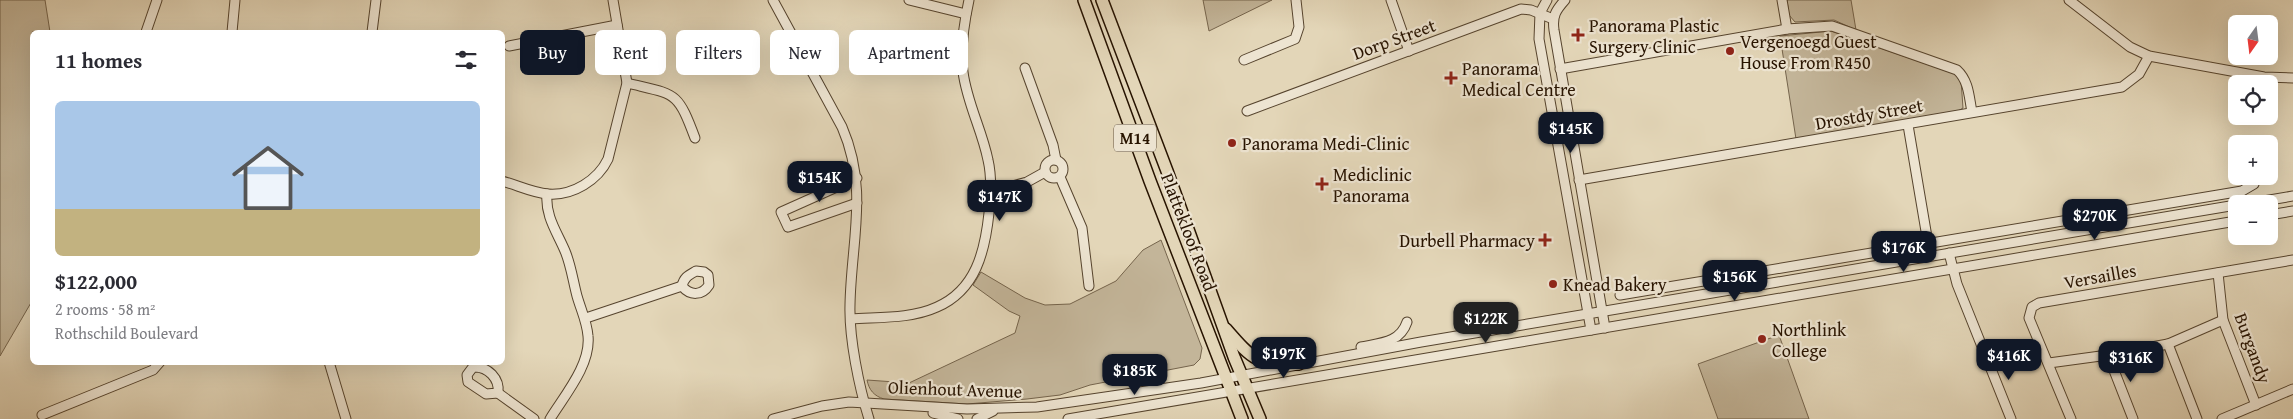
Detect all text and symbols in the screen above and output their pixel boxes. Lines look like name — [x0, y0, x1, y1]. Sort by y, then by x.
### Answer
street label: Dorp Street — [1349, 11, 1440, 67]
place label: Panorama Plastic Surgery Clinic — [1589, 12, 1719, 60]
north arrow — [2228, 15, 2278, 65]
map controls — [2228, 15, 2278, 245]
marker: Panorama Plastic Surgery Clinic — [1571, 28, 1585, 42]
place label: Vergenoegd Guest House From R450 — [1740, 28, 1877, 76]
chip: Buy — [520, 30, 585, 75]
chip: Rent — [595, 30, 666, 75]
chip: Filters — [676, 30, 760, 75]
chip: New — [770, 30, 839, 75]
chip: Apartment — [849, 30, 968, 75]
text: 11 homes — [55, 45, 142, 76]
marker: Vergenoegd Guest House From R450 — [1724, 45, 1736, 57]
icon: filters — [452, 46, 480, 74]
place label: Panorama Medical Centre — [1462, 55, 1576, 103]
marker: Panorama Medical Centre — [1444, 71, 1458, 85]
button: locate — [2228, 75, 2278, 125]
street label: Drostdy Street — [1813, 91, 1926, 137]
pin: $145K — [1536, 112, 1606, 154]
text: $145K — [1549, 116, 1593, 140]
road number: M14 — [1114, 125, 1156, 152]
place label: Panorama Medi-Clinic — [1242, 130, 1409, 157]
icon: home — [223, 133, 313, 223]
button: + — [2228, 135, 2278, 185]
marker: Panorama Medi-Clinic — [1226, 137, 1238, 149]
pin: $154K — [785, 160, 855, 203]
place label: Mediclinic Panorama — [1333, 161, 1412, 209]
text: $154K — [798, 165, 842, 189]
street label: Plattekloof Road — [1154, 169, 1224, 295]
marker: Mediclinic Panorama — [1315, 177, 1329, 191]
pin: $147K — [965, 180, 1035, 222]
text: $147K — [978, 184, 1022, 208]
button: − — [2228, 195, 2278, 245]
pin: $270K — [2060, 198, 2130, 241]
text: $270K — [2073, 203, 2117, 227]
place label: Durbell Pharmacy — [1399, 227, 1535, 254]
pin: $176K — [1869, 230, 1939, 273]
marker: Durbell Pharmacy — [1539, 234, 1551, 246]
text: $176K — [1882, 235, 1926, 259]
street label: Versailles — [2062, 256, 2138, 296]
pin: $156K — [1700, 260, 1770, 302]
text: $156K — [1713, 264, 1757, 288]
text: $122,000 — [55, 266, 137, 297]
place label: Knead Bakery — [1563, 271, 1667, 298]
marker: Knead Bakery — [1547, 278, 1559, 290]
text: 2 rooms · 58 m² — [55, 297, 155, 321]
pin: $122K — [1451, 302, 1521, 344]
text: $122K — [1464, 306, 1508, 330]
street label: Burgandy — [2228, 309, 2278, 387]
place label: Northlink College — [1772, 316, 1847, 364]
text: Rothschild Boulevard — [55, 321, 198, 345]
marker: Northlink College — [1756, 333, 1768, 345]
pin: $197K — [1249, 336, 1319, 379]
pin: $416K — [1974, 338, 2044, 381]
pin: $316K — [2096, 340, 2166, 383]
text: $197K — [1262, 341, 1306, 365]
text: $416K — [1987, 343, 2031, 367]
text: $316K — [2109, 345, 2153, 369]
pin: $185K — [1100, 354, 1170, 396]
text: $185K — [1113, 358, 1157, 382]
street label: Olienhout Avenue — [887, 373, 1023, 405]

